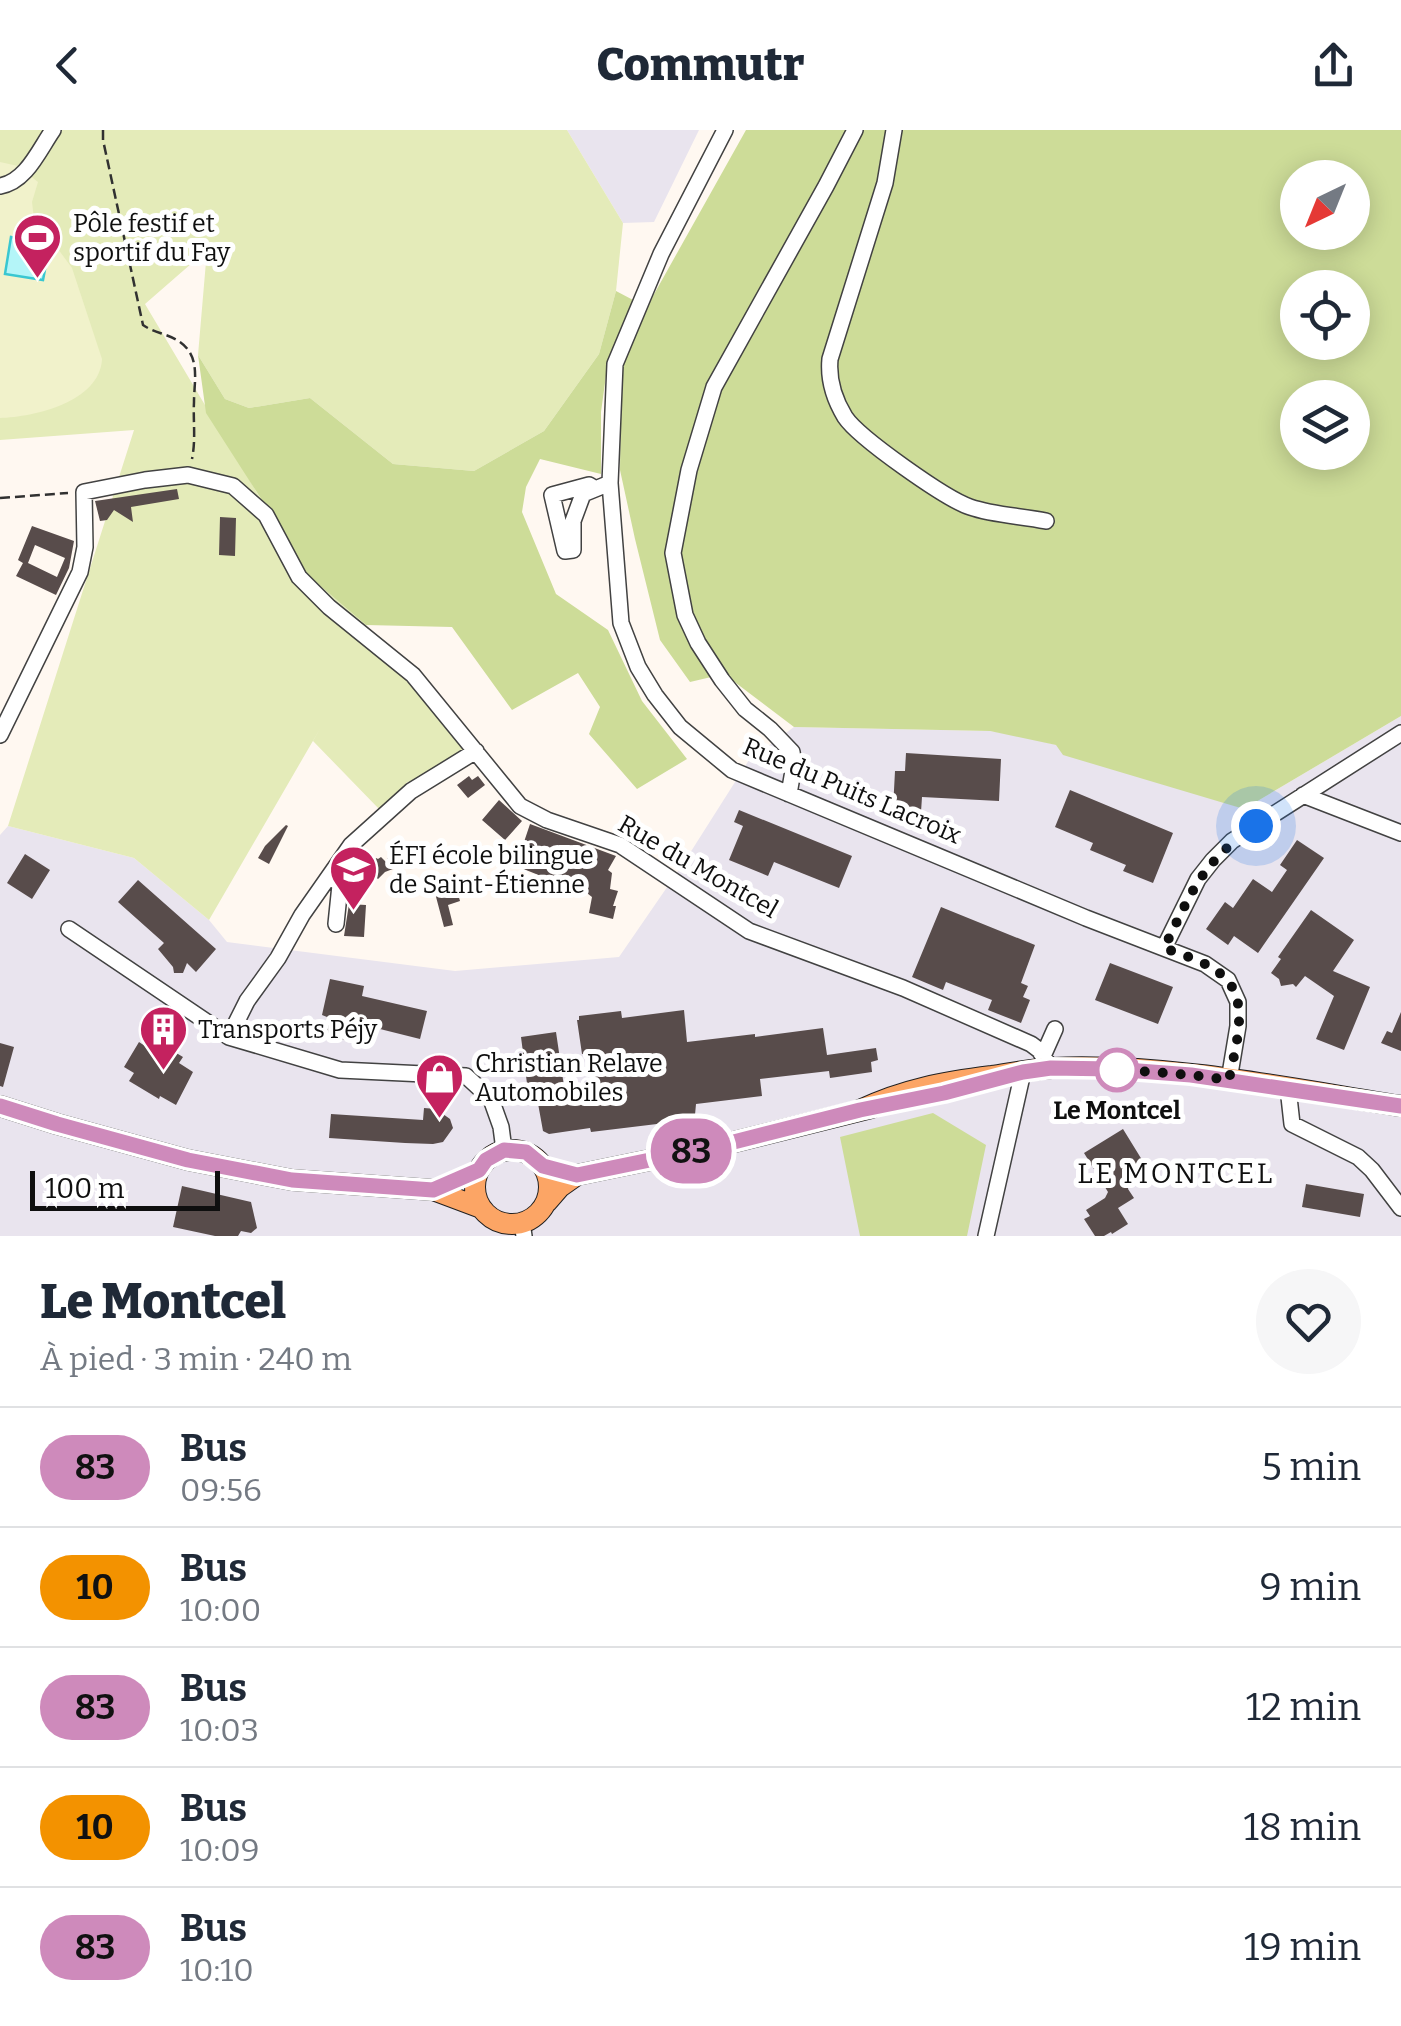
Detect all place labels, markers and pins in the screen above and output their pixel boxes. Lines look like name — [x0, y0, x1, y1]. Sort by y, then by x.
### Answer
place label: Pôle festif et sportif du Fay — [73, 209, 231, 268]
sports icon: Pôle festif et sportif du Fay — [12, 212, 64, 280]
place label: ÉFI école bilingue de Saint-Étienne — [389, 840, 594, 900]
school or university icon: ÉFI école bilingue de Saint-Étienne — [328, 844, 380, 912]
building icon: Transports Péjy — [137, 1004, 189, 1072]
place label: Transports Péjy — [198, 1015, 378, 1045]
place label: Christian Relave Automobiles — [475, 1049, 663, 1108]
marker: Le Montcel — [1096, 1049, 1138, 1091]
shop icon: Christian Relave Automobiles — [414, 1052, 466, 1120]
place label: Le Montcel — [1053, 1096, 1181, 1126]

